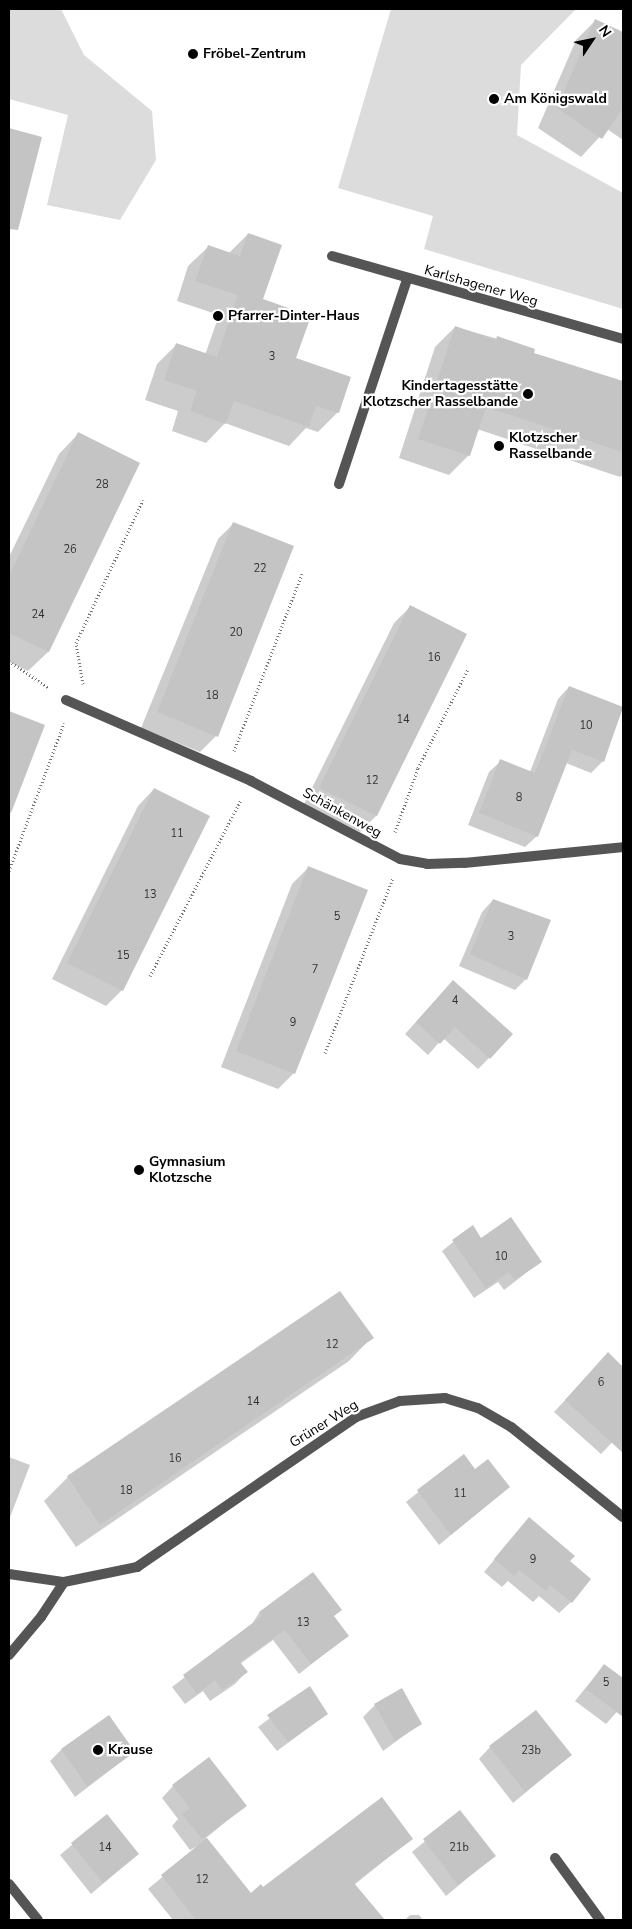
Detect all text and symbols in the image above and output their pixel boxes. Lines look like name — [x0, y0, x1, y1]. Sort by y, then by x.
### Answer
north arrow — [567, 15, 617, 65]
text: N — [594, 22, 616, 41]
place label: Fröbel-Zentrum — [203, 46, 306, 62]
marker: Fröbel-Zentrum — [187, 48, 199, 60]
place label: Am Königswald — [504, 91, 607, 107]
marker: Am Königswald — [488, 93, 500, 105]
street label: Karlshagener Weg — [422, 262, 540, 310]
place label: Pfarrer-Dinter-Haus — [228, 308, 360, 324]
marker: Pfarrer-Dinter-Haus — [212, 310, 224, 322]
house number: 3 — [269, 350, 275, 364]
place label: Kindertagesstätte Klotzscher Rasselbande — [363, 378, 518, 411]
marker: Kindertagesstätte Klotzscher Rasselbande — [522, 388, 534, 400]
place label: Klotzscher Rasselbande — [509, 430, 592, 462]
marker: Klotzscher Rasselbande — [493, 440, 505, 452]
house number: 28 — [95, 478, 109, 492]
house number: 26 — [63, 543, 77, 557]
house number: 22 — [253, 562, 267, 576]
house number: 24 — [31, 608, 45, 622]
house number: 20 — [229, 626, 243, 640]
house number: 16 — [427, 651, 441, 665]
house number: 18 — [205, 689, 219, 703]
house number: 14 — [396, 713, 410, 727]
house number: 10 — [579, 719, 593, 733]
house number: 12 — [365, 774, 379, 788]
street label: Schänkenweg — [299, 784, 385, 842]
house number: 8 — [516, 791, 522, 805]
house number: 11 — [170, 827, 184, 841]
house number: 13 — [143, 888, 157, 902]
house number: 5 — [334, 910, 340, 924]
house number: 3 — [508, 930, 514, 944]
house number: 15 — [116, 949, 130, 963]
house number: 7 — [312, 963, 318, 977]
house number: 4 — [452, 994, 458, 1008]
house number: 9 — [290, 1016, 296, 1030]
place label: Gymnasium Klotzsche — [149, 1154, 226, 1186]
marker: Gymnasium Klotzsche — [133, 1164, 145, 1176]
house number: 10 — [494, 1250, 508, 1264]
house number: 12 — [325, 1338, 339, 1352]
house number: 6 — [598, 1376, 604, 1390]
house number: 14 — [246, 1395, 260, 1409]
street label: Grüner Weg — [287, 1396, 361, 1452]
house number: 16 — [168, 1452, 182, 1466]
house number: 18 — [119, 1484, 133, 1498]
house number: 11 — [453, 1487, 467, 1501]
house number: 9 — [530, 1553, 536, 1567]
house number: 13 — [296, 1616, 310, 1630]
house number: 5 — [603, 1676, 609, 1690]
place label: Krause — [108, 1742, 153, 1758]
marker: Krause — [92, 1744, 104, 1756]
house number: 23b — [521, 1744, 541, 1758]
house number: 14 — [98, 1841, 112, 1855]
house number: 21b — [449, 1841, 469, 1855]
house number: 12 — [195, 1873, 209, 1887]

